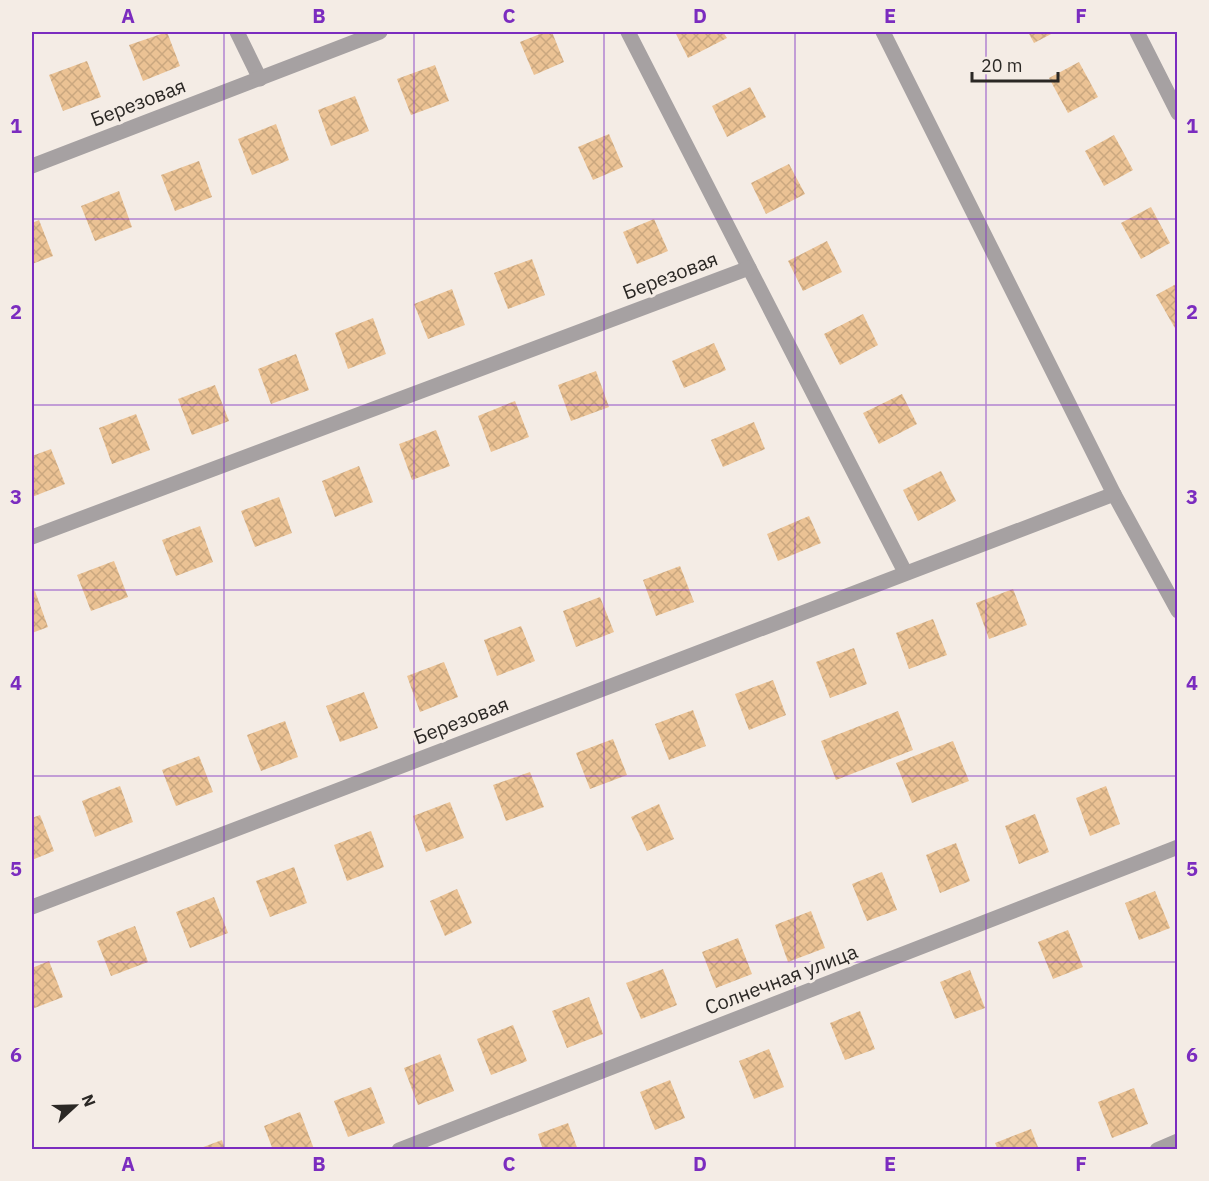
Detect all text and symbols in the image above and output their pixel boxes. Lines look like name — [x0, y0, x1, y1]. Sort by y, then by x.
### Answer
text: A — [121, 2, 135, 29]
text: B — [312, 2, 326, 29]
text: C — [502, 2, 516, 29]
text: D — [693, 2, 707, 29]
text: E — [884, 2, 896, 29]
text: F — [1075, 2, 1087, 29]
scale bar — [972, 45, 1058, 83]
text: 20 m — [981, 54, 1023, 77]
street label: Березовая — [87, 71, 189, 133]
text: 1 — [10, 112, 22, 139]
text: 1 — [1186, 112, 1198, 139]
street label: Березовая — [619, 244, 721, 306]
text: 2 — [10, 298, 22, 325]
text: 2 — [1186, 298, 1198, 325]
text: 3 — [10, 483, 22, 510]
text: 3 — [1186, 483, 1198, 510]
text: 4 — [10, 669, 22, 696]
text: 4 — [1186, 669, 1198, 696]
street label: Березовая — [410, 689, 512, 751]
text: 5 — [10, 855, 22, 882]
text: 5 — [1186, 855, 1198, 882]
street label: Солнечная улица — [701, 937, 862, 1021]
text: 6 — [10, 1041, 22, 1068]
text: 6 — [1186, 1041, 1198, 1068]
north arrow — [45, 1076, 105, 1136]
text: N — [77, 1091, 100, 1110]
text: A — [121, 1150, 135, 1177]
text: B — [312, 1150, 326, 1177]
text: C — [502, 1150, 516, 1177]
text: D — [693, 1150, 707, 1177]
text: E — [884, 1150, 896, 1177]
text: F — [1075, 1150, 1087, 1177]

